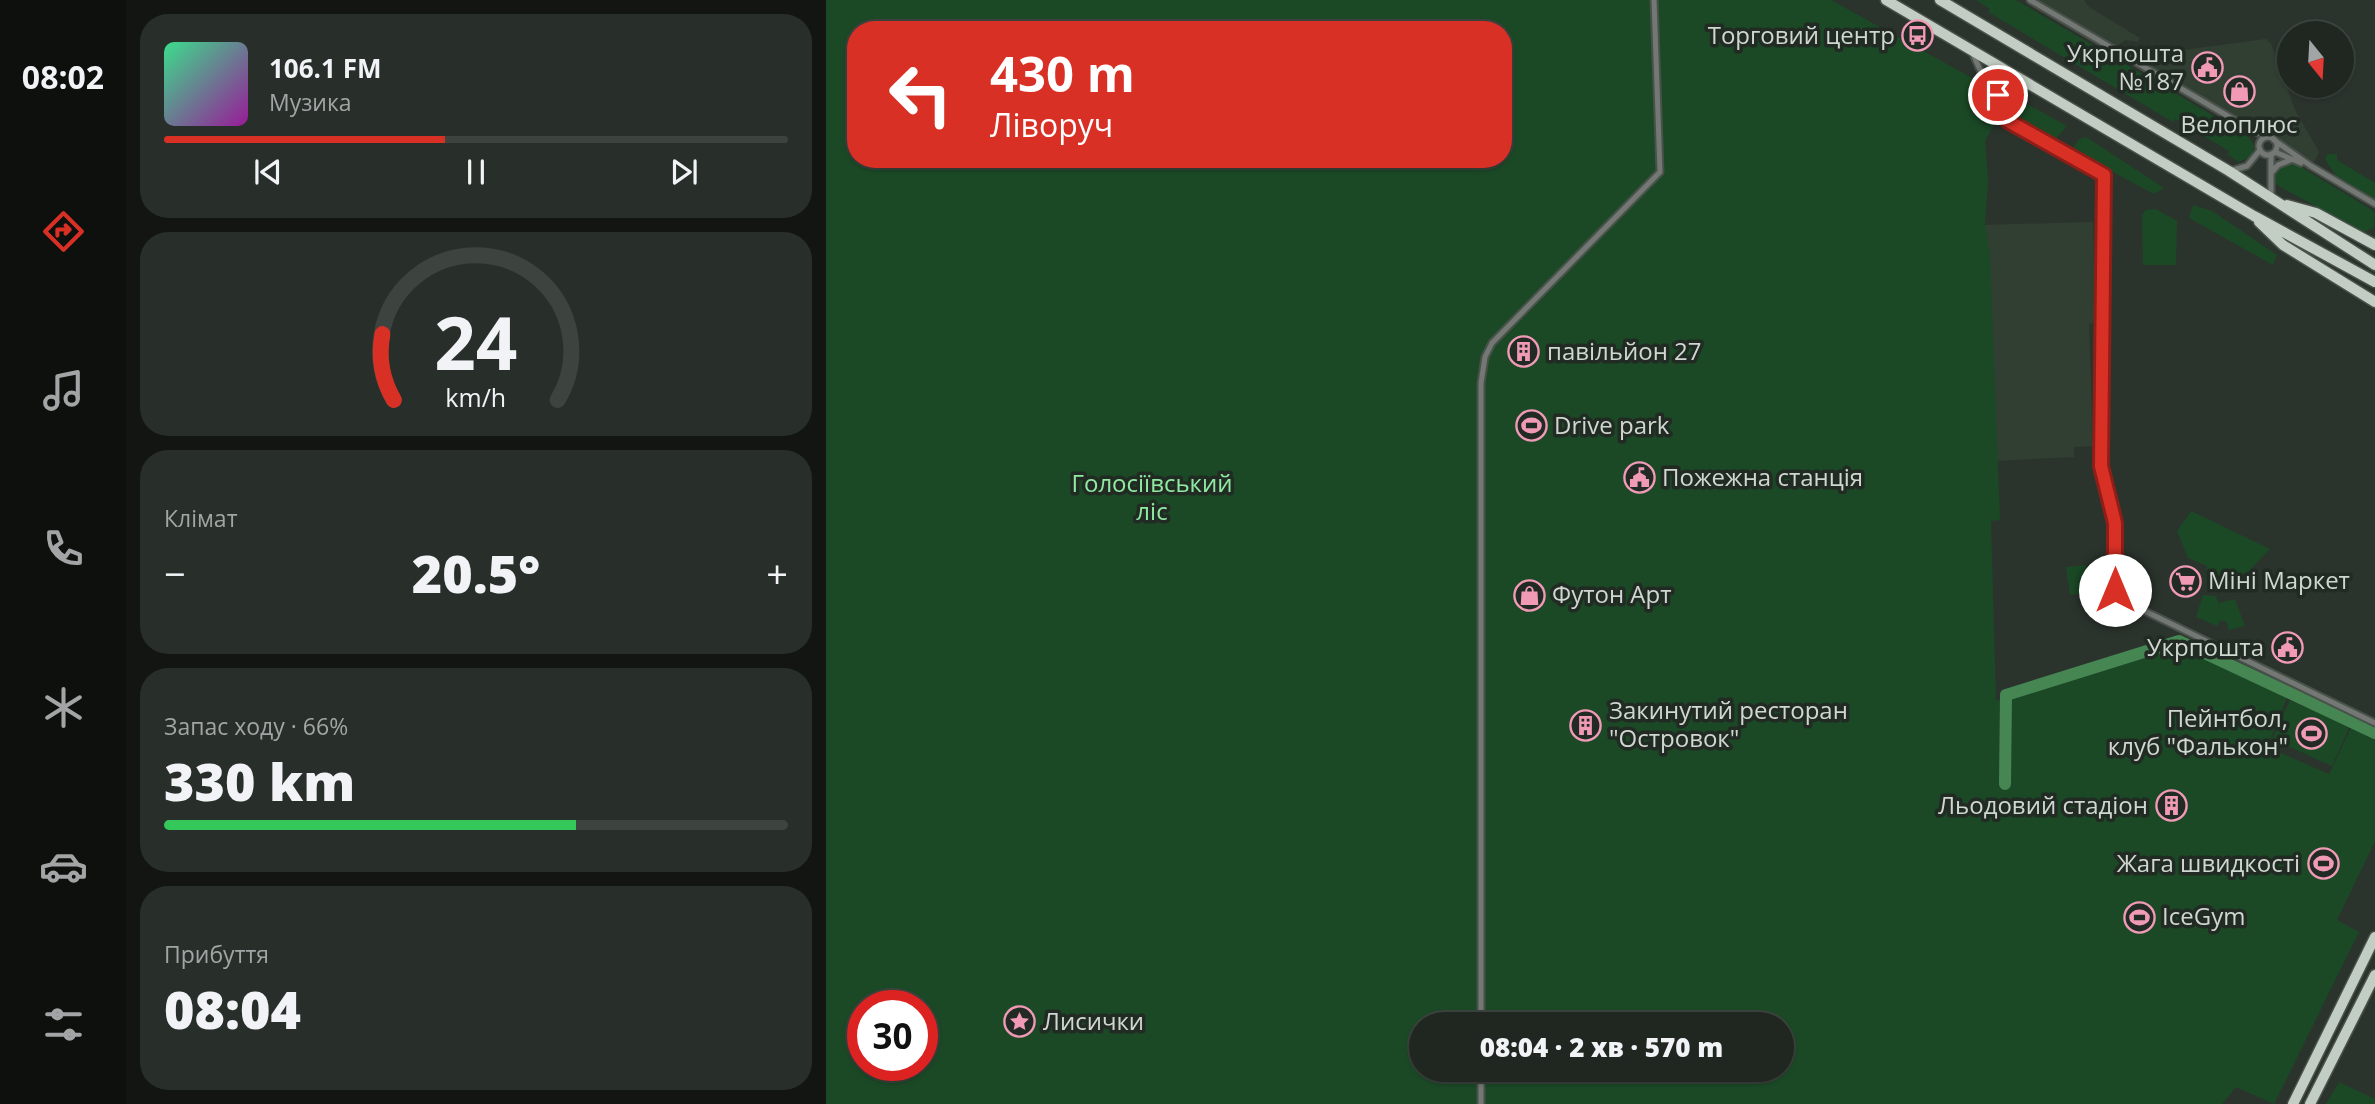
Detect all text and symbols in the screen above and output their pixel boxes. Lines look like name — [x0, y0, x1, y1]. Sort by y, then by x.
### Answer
place label: Торговий центр — [1708, 18, 1895, 51]
bus stop icon: Торговий центр — [1901, 19, 1935, 53]
north arrow — [2277, 21, 2354, 98]
map controls — [2277, 21, 2354, 98]
place label: Укрпошта №187 — [2067, 36, 2184, 97]
text: 430 m — [990, 40, 1135, 106]
icon: left — [875, 49, 966, 140]
text: 106.1 FM — [269, 50, 381, 86]
public building icon: Укрпошта №187 — [2190, 51, 2224, 85]
text: 08:02 — [22, 55, 104, 98]
pin — [1968, 65, 2028, 125]
shop icon: Велоплюс — [2222, 74, 2256, 108]
icon: arrive — [1979, 76, 2017, 114]
text: Музика — [269, 86, 352, 118]
text: Ліворуч — [990, 103, 1113, 146]
place label: Велоплюс — [2180, 107, 2298, 140]
icon: previous — [249, 153, 287, 191]
icon: pause — [457, 153, 495, 191]
icon: next — [665, 153, 703, 191]
icon: directions — [39, 207, 88, 256]
text: 24 — [434, 292, 518, 391]
place label: павільйон 27 — [1547, 334, 1702, 367]
building icon: павільйон 27 — [1507, 335, 1541, 369]
icon: music — [39, 366, 88, 415]
text: km/h — [446, 380, 506, 414]
place label: Drive park — [1554, 408, 1670, 441]
sports icon: Drive park — [1514, 409, 1548, 443]
place label: Пожежна станція — [1662, 460, 1863, 493]
public building icon: Пожежна станція — [1622, 461, 1656, 495]
park label: Голосіївський ліс — [1071, 466, 1233, 527]
text: Клімат — [164, 502, 237, 534]
icon: phone — [39, 524, 88, 573]
text: 20.5° — [412, 537, 540, 608]
text: − — [164, 547, 186, 599]
text: + — [766, 547, 788, 599]
position arrow — [2078, 553, 2152, 627]
place label: Міні Маркет — [2208, 563, 2350, 596]
supermarket icon: Міні Маркет — [2168, 564, 2202, 598]
place label: Футон Арт — [1552, 577, 1671, 610]
shop icon: Футон Арт — [1512, 578, 1546, 612]
place label: Укрпошта — [2147, 630, 2264, 663]
public building icon: Укрпошта — [2270, 631, 2304, 665]
icon: climate — [39, 683, 88, 732]
place label: Закинутий ресторан "Островок" — [1609, 693, 1848, 754]
place label: Пейнтбол, клуб "Фалькон" — [2108, 701, 2288, 762]
building icon: Закинутий ресторан "Островок" — [1569, 708, 1603, 742]
text: Запас ходу · 66% — [164, 710, 348, 742]
sports icon: Пейнтбол, клуб "Фалькон" — [2294, 716, 2328, 750]
text: 330 km — [164, 745, 355, 816]
place label: Льодовий стадіон — [1938, 788, 2148, 821]
building icon: Льодовий стадіон — [2154, 789, 2188, 823]
icon: car — [39, 842, 88, 891]
place label: Жага швидкості — [2117, 846, 2300, 879]
sports icon: Жага швидкості — [2306, 847, 2340, 881]
place label: IceGym — [2162, 899, 2245, 932]
sports icon: IceGym — [2122, 900, 2156, 934]
text: Прибуття — [164, 938, 269, 970]
text: 08:04 — [164, 973, 301, 1044]
speed limit sign: 30 — [847, 990, 938, 1081]
icon: filters — [39, 1000, 88, 1049]
place label: Лисички — [1043, 1004, 1144, 1037]
place icon: Лисички — [1003, 1005, 1037, 1039]
text: 08:04 · 2 хв · 570 m — [1480, 1029, 1723, 1065]

